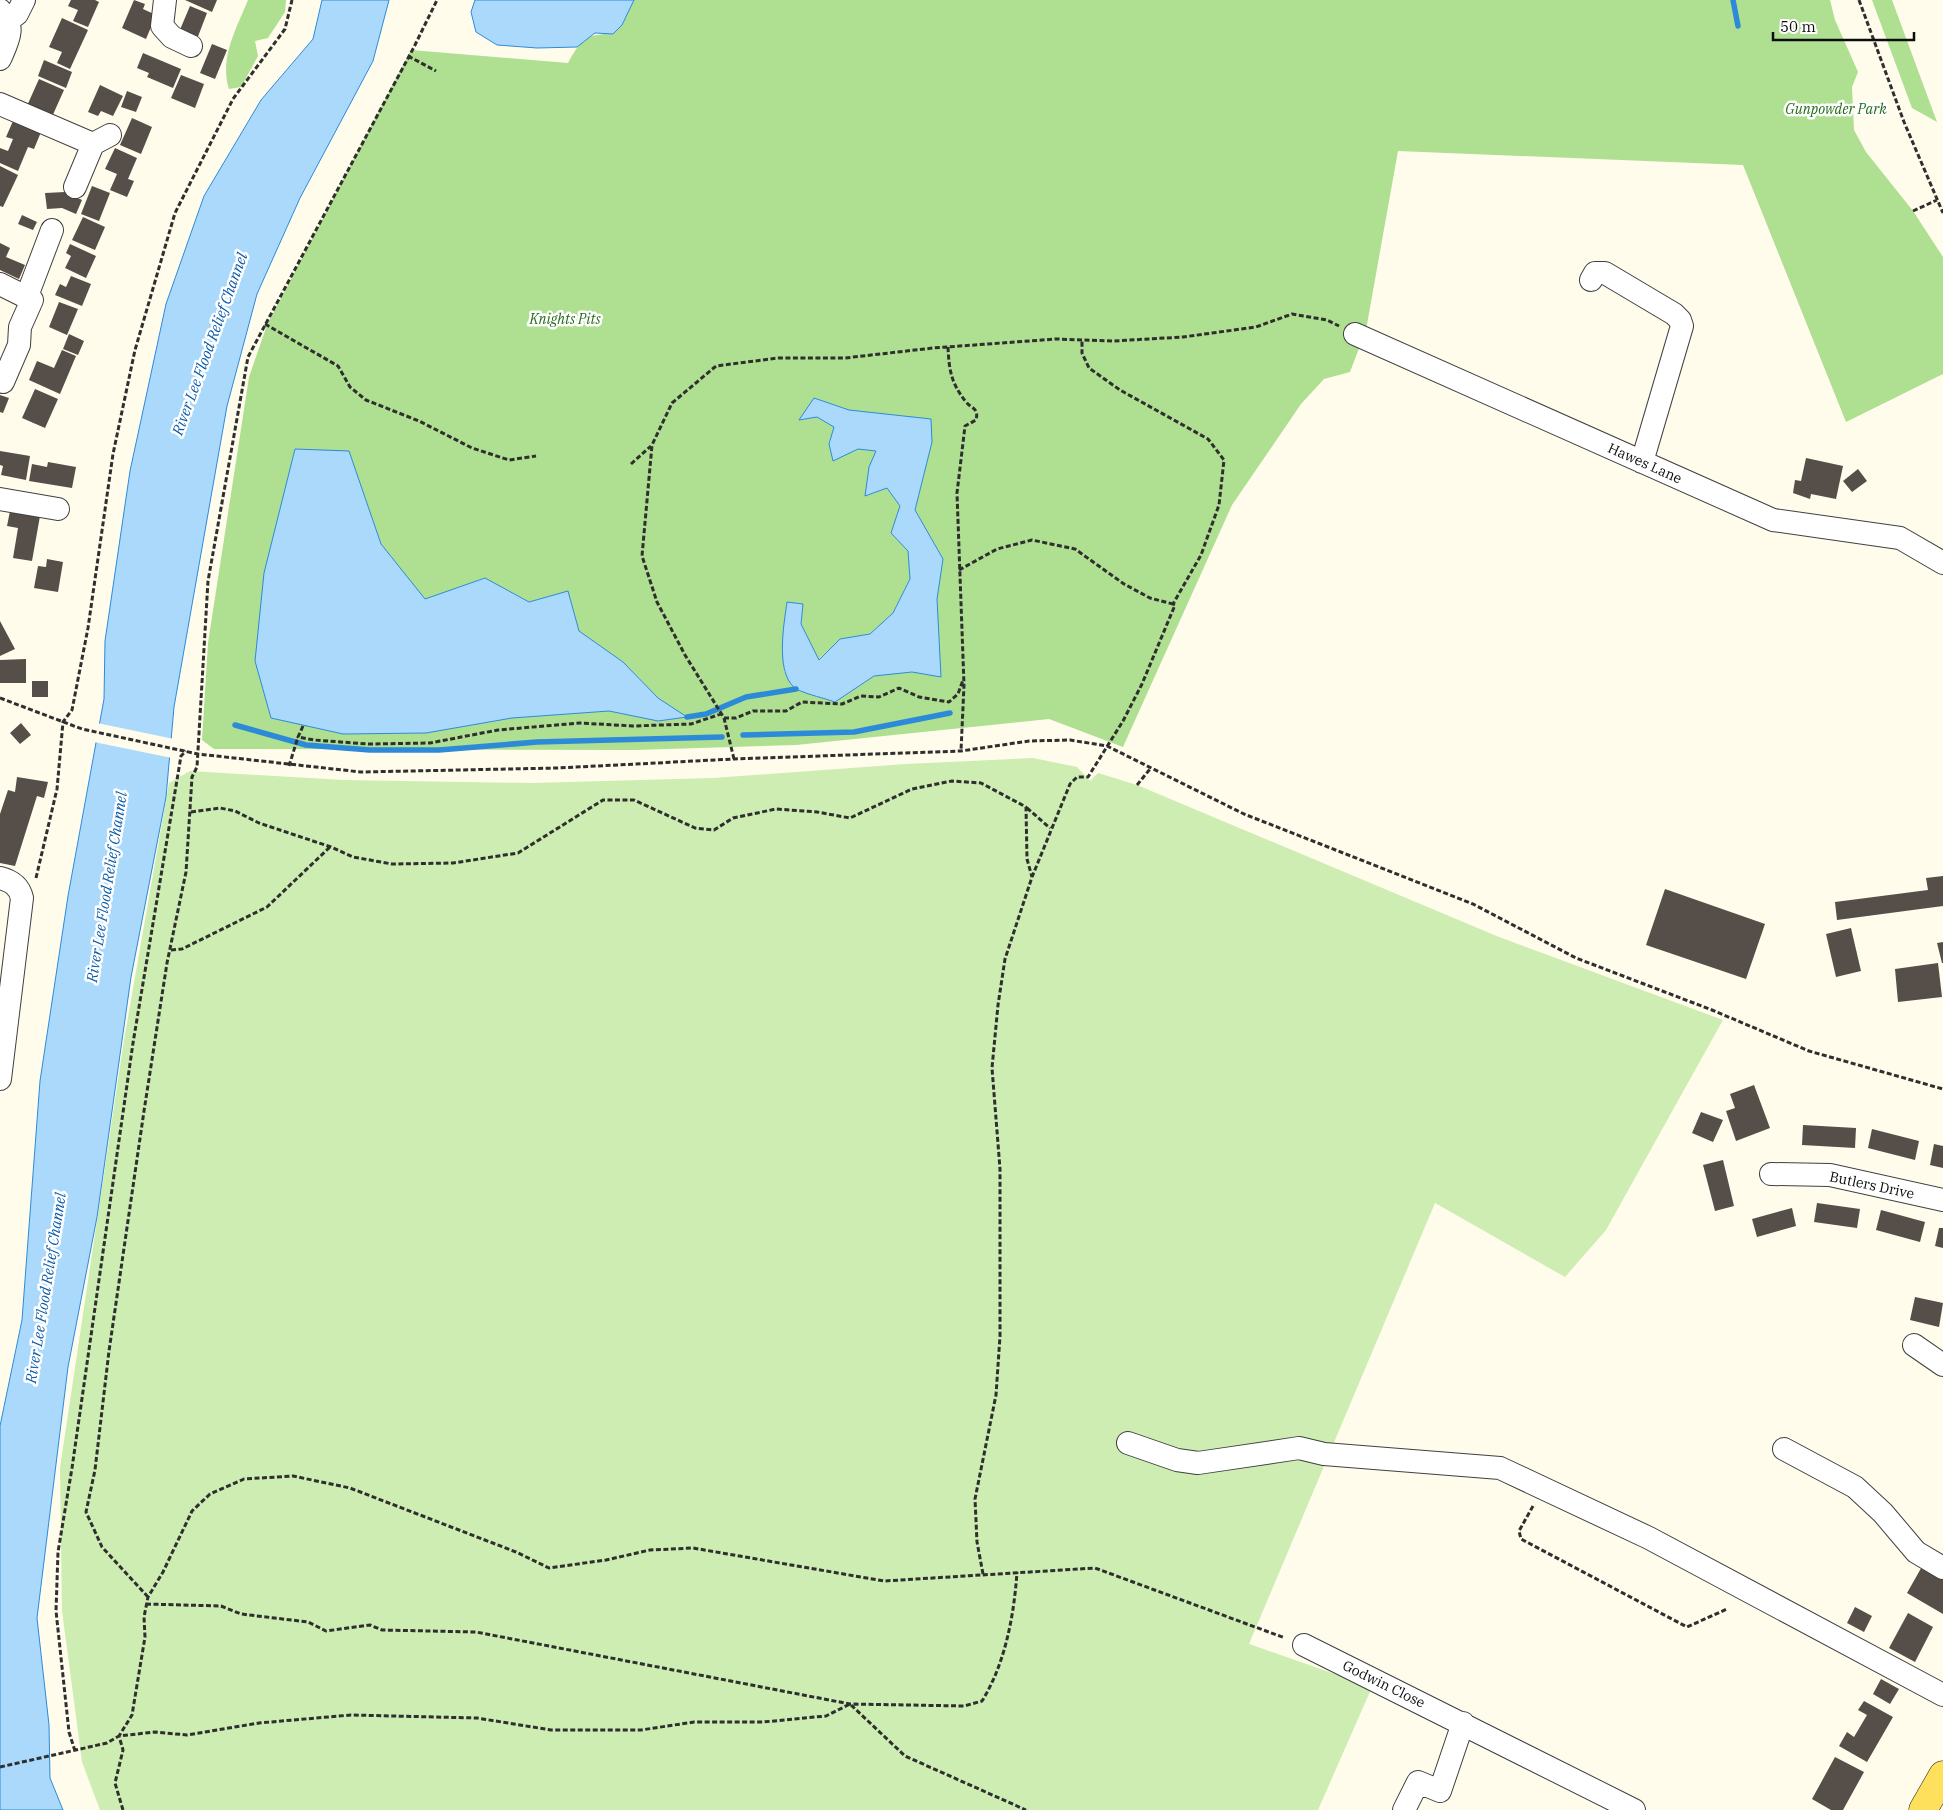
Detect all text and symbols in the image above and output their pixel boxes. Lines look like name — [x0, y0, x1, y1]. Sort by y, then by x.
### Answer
scale bar — [1773, 10, 1914, 42]
text: 50 m — [1780, 17, 1816, 36]
park label: Gunpowder Park — [1785, 100, 1887, 118]
water label: River Lee Flood Relief Channel — [167, 249, 252, 439]
park label: Knights Pits — [528, 310, 601, 328]
street label: Hawes Lane — [1605, 439, 1685, 487]
water label: River Lee Flood Relief Channel — [82, 790, 131, 985]
street label: Butlers Drive — [1828, 1167, 1916, 1203]
water label: River Lee Flood Relief Channel — [21, 1191, 70, 1386]
street label: Godwin Close — [1340, 1656, 1428, 1712]

